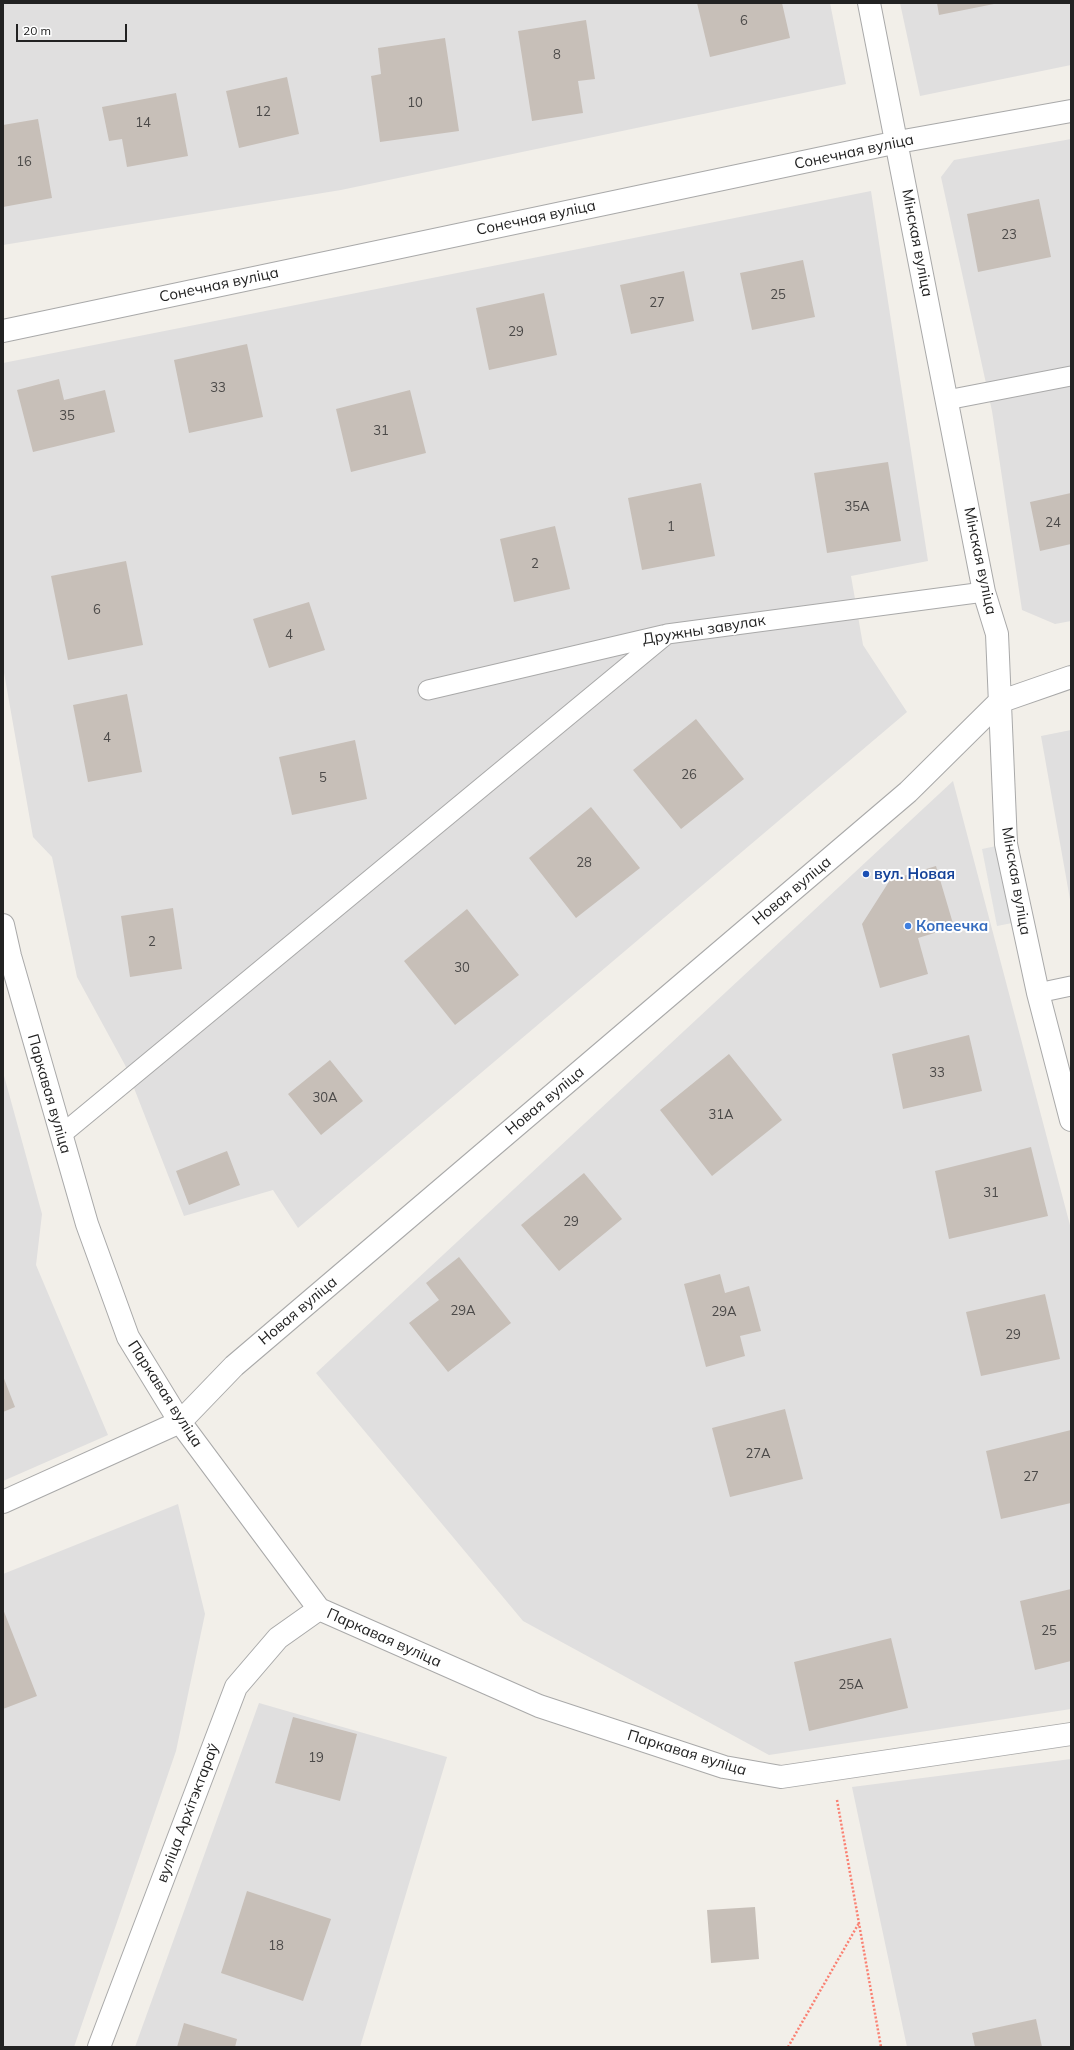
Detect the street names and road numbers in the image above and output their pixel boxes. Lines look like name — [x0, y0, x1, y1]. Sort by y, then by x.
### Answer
street label: Сонечная вуліца — [793, 131, 915, 173]
street label: Мінская вуліца — [898, 188, 936, 298]
street label: Сонечная вуліца — [475, 197, 597, 239]
street label: Сонечная вуліца — [158, 264, 280, 306]
street label: Мінская вуліца — [960, 506, 1000, 616]
street label: Дружны завулак — [641, 611, 767, 649]
street label: Мінская вуліца — [998, 826, 1034, 936]
street label: Новая вуліца — [749, 853, 835, 929]
street label: Паркавая вуліца — [23, 1032, 75, 1156]
street label: Новая вуліца — [502, 1063, 588, 1139]
street label: Новая вуліца — [255, 1273, 341, 1349]
street label: Паркавая вуліца — [124, 1337, 206, 1451]
street label: Паркавая вуліца — [324, 1605, 444, 1671]
street label: Паркавая вуліца — [625, 1726, 749, 1780]
street label: вуліца Архітэктараў — [153, 1741, 223, 1885]

